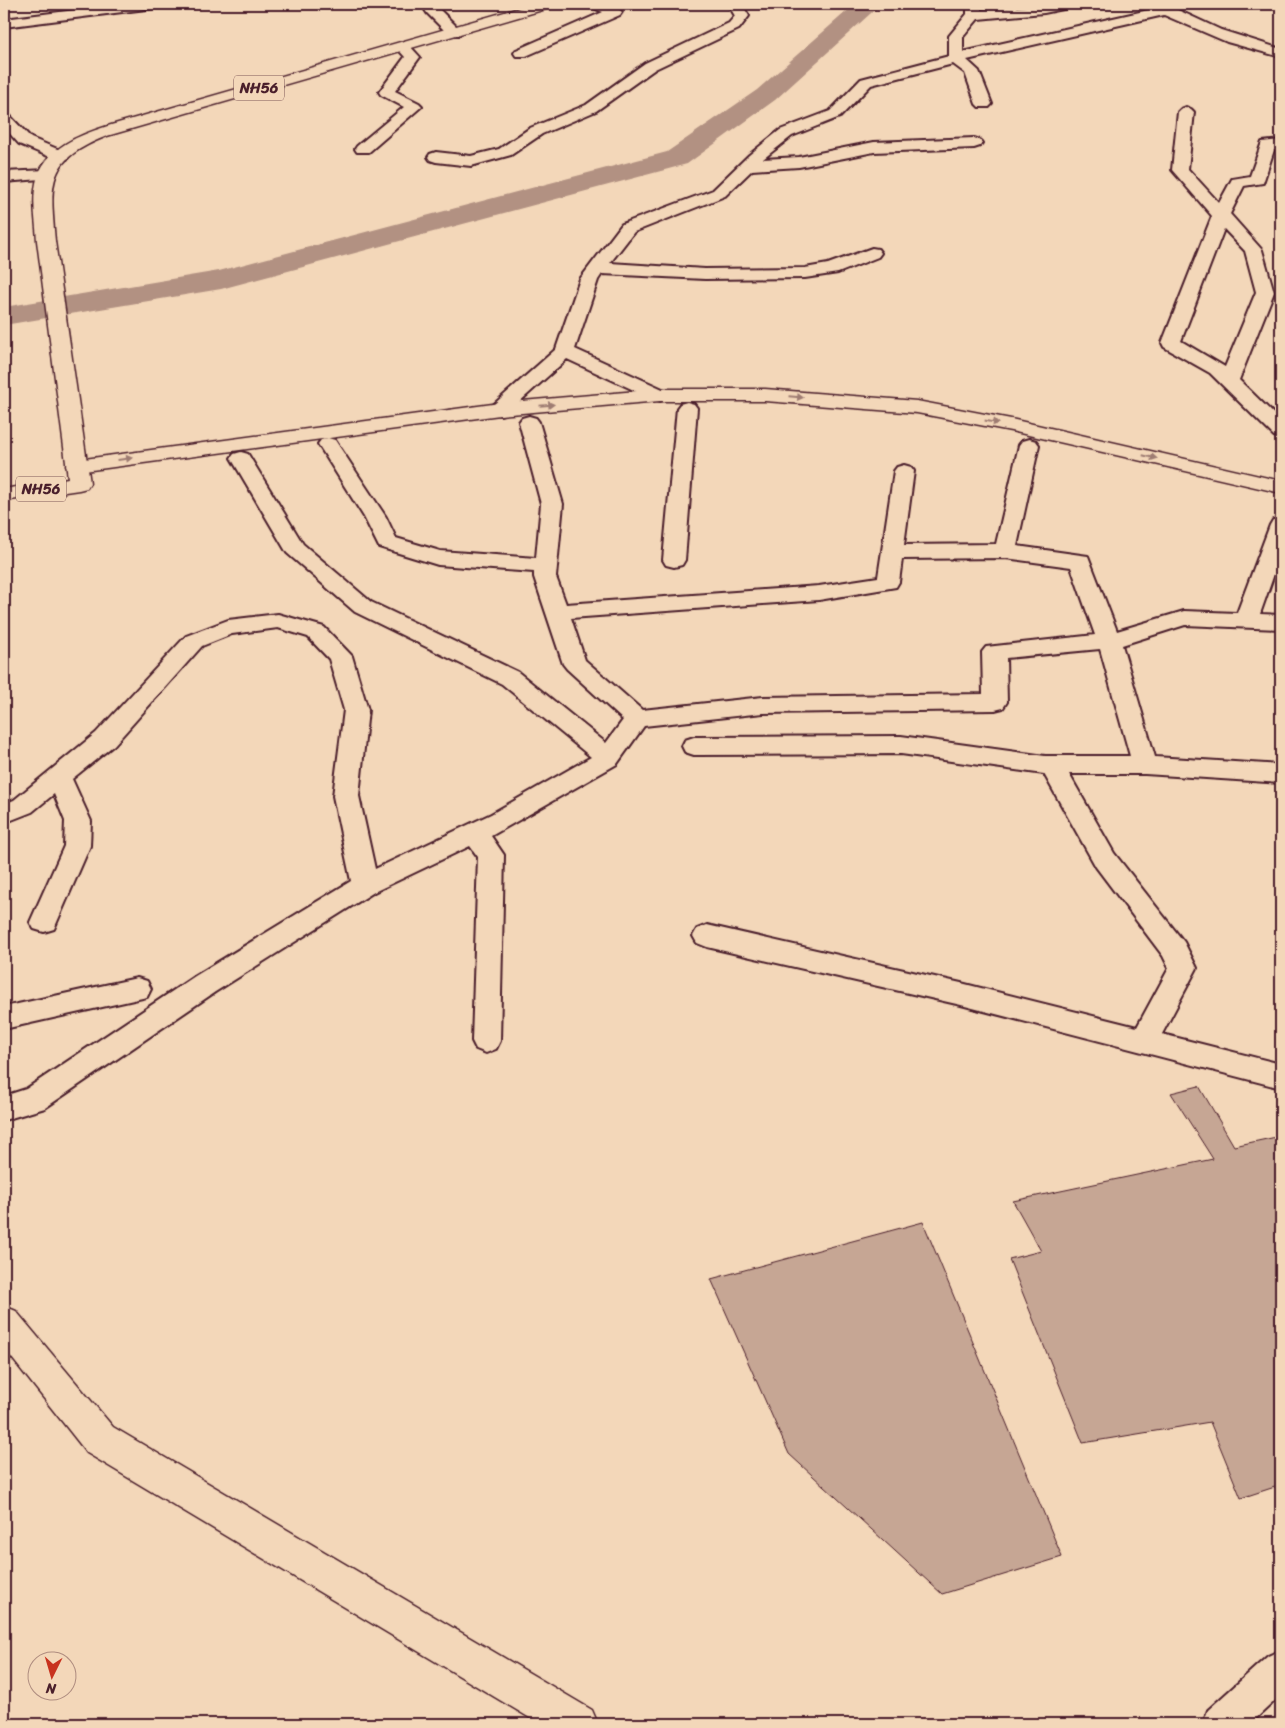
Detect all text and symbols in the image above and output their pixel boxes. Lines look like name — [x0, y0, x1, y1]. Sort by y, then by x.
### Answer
road number: NH56 — [234, 76, 284, 100]
one-way arrow — [788, 394, 804, 402]
one-way arrow — [539, 401, 555, 409]
one-way arrow — [984, 418, 1000, 426]
one-way arrow — [1143, 453, 1158, 461]
one-way arrow — [117, 455, 133, 463]
road number: NH56 — [16, 476, 66, 502]
north arrow — [28, 1650, 78, 1700]
text: N — [45, 1676, 58, 1701]

